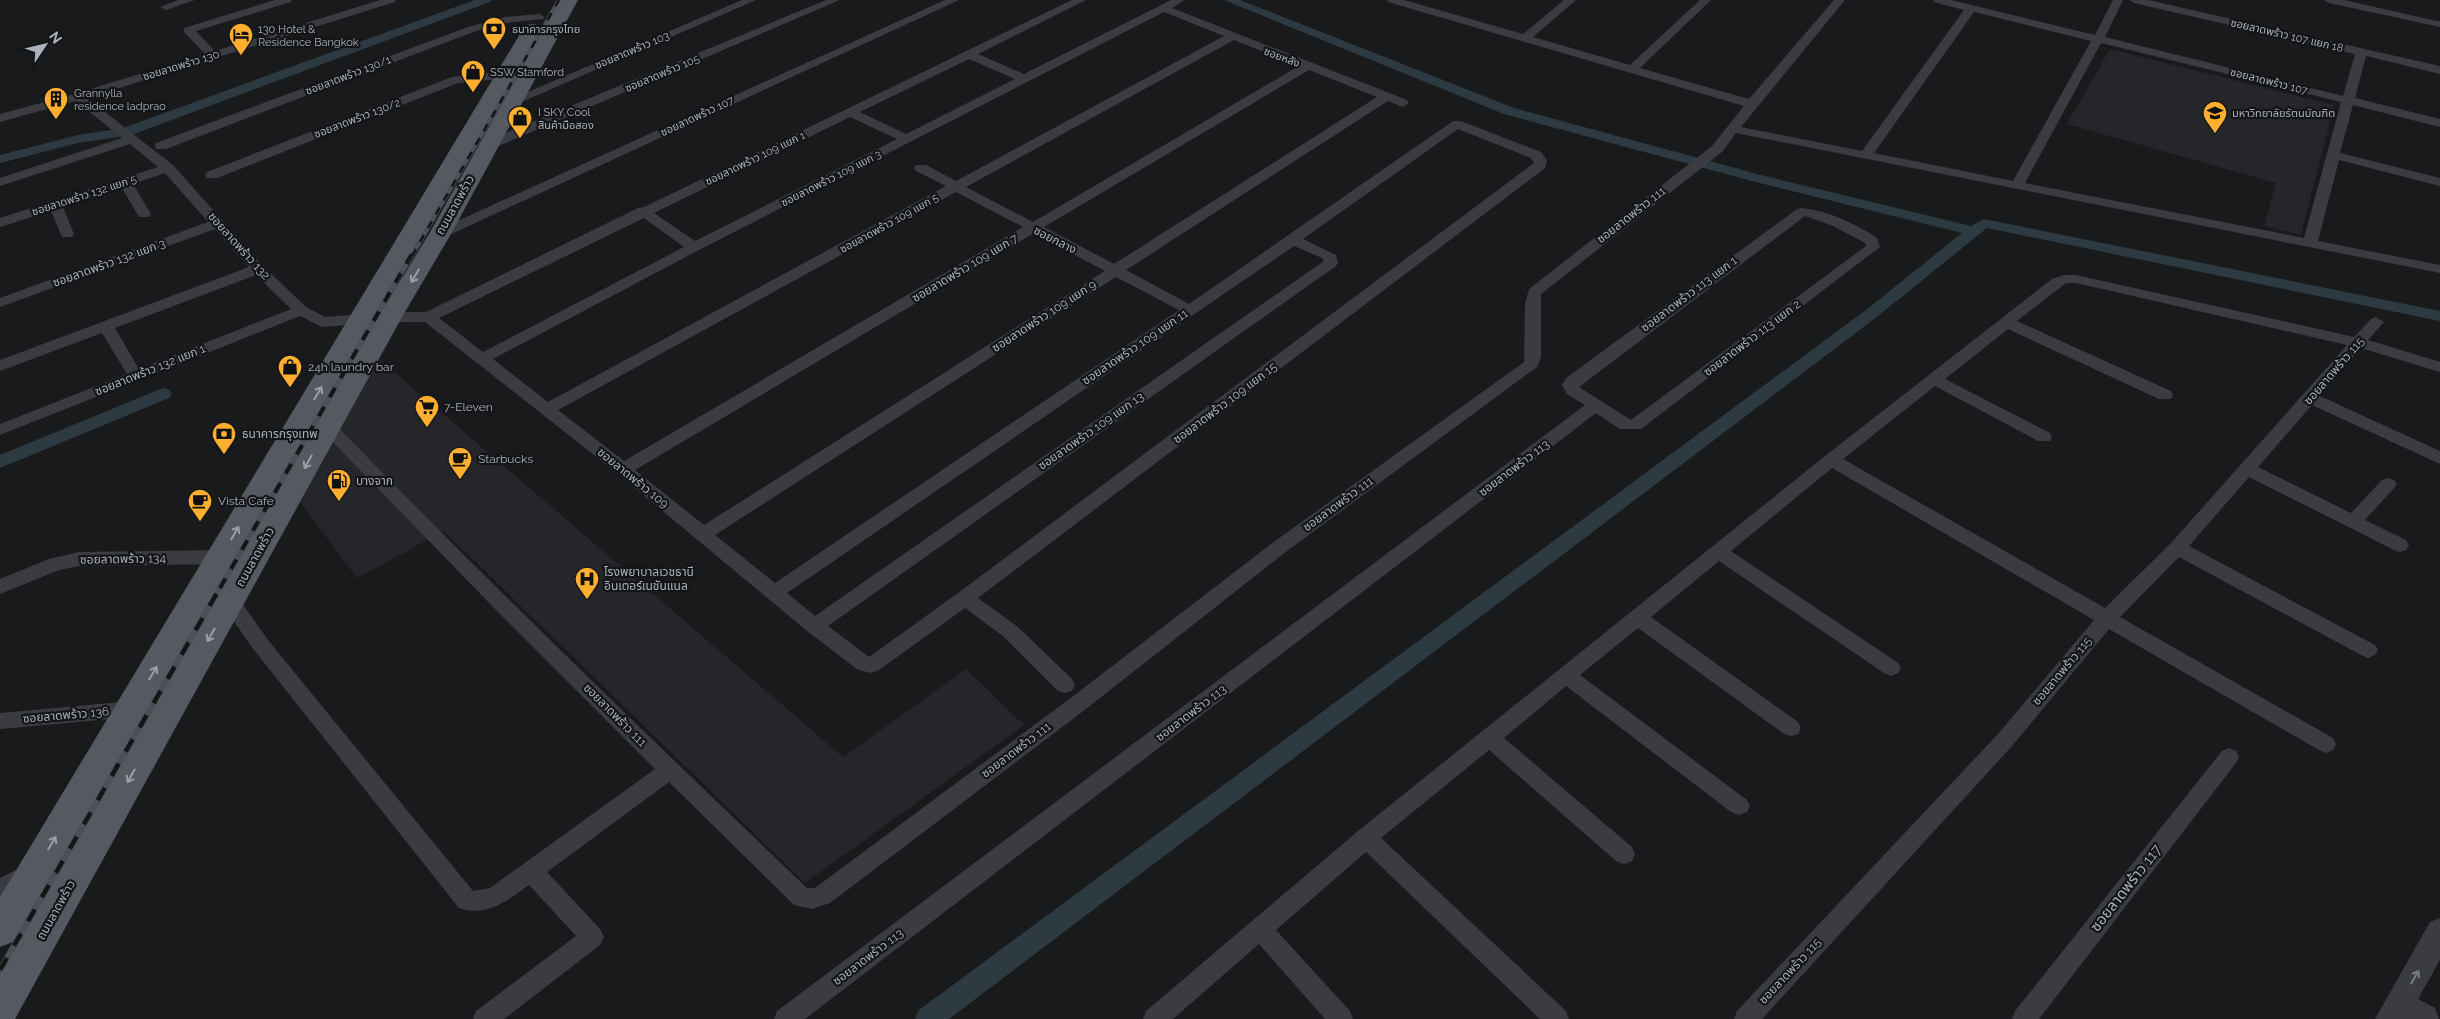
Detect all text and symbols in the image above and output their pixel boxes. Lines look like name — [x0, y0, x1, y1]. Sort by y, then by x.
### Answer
bank icon: ธนาคารกรุงไทย — [481, 16, 507, 50]
street label: ซอยลาดพร้าว 107 แยก 18 — [2229, 16, 2345, 55]
north arrow — [20, 20, 70, 70]
hotel icon: 130 Hotel & Residence Bangkok — [228, 22, 254, 56]
place label: 130 Hotel & Residence Bangkok — [258, 23, 359, 49]
place label: ธนาคารกรุงไทย — [512, 23, 580, 36]
text: N — [46, 29, 65, 47]
street label: ซอยลาดพร้าว 103 — [593, 29, 671, 72]
street label: ซอยหลัง — [1262, 45, 1302, 70]
street label: ซอยลาดพร้าว 130 — [141, 48, 221, 83]
street label: ซอยลาดพร้าว 105 — [623, 52, 701, 95]
street label: ซอยลาดพร้าว 130/1 — [304, 53, 393, 98]
shop icon: SSW Stamford — [460, 59, 486, 93]
place label: SSW Stamford — [490, 66, 564, 79]
street label: ซอยลาดพร้าว 107 — [2229, 66, 2309, 97]
building icon: Grannylla residence ladprao — [43, 86, 69, 120]
place label: Grannylla residence ladprao — [74, 87, 166, 113]
street label: ซอยลาดพร้าว 107 — [658, 94, 736, 139]
street label: ซอยลาดพร้าว 130/2 — [312, 96, 402, 141]
school or university icon: มหาวิทยาลัยรัตนบัณฑิต — [2202, 100, 2228, 134]
shop icon: I SKY Cool สินค้ามือสอง — [507, 105, 533, 139]
place label: I SKY Cool สินค้ามือสอง — [538, 106, 594, 132]
place label: มหาวิทยาลัยรัตนบัณฑิต — [2232, 107, 2335, 120]
street label: ซอยลาดพร้าว 109 แยก 1 — [703, 128, 808, 188]
street label: ซอยลาดพร้าว 109 แยก 3 — [779, 147, 884, 209]
street label: ซอยลาดพร้าว 132 แยก 5 — [30, 172, 138, 219]
street label: ถนนลาดพร้าว — [433, 173, 477, 237]
street label: ซอยลาดพร้าว 111 — [1594, 184, 1668, 246]
street label: ซอยลาดพร้าว 109 แยก 5 — [838, 191, 941, 256]
street label: ซอยลาดพร้าว 132 — [205, 209, 273, 283]
street label: ซอยกลาง — [1031, 223, 1079, 257]
street label: ซอยลาดพร้าว 109 แยก 7 — [910, 231, 1021, 305]
street label: ซอยลาดพร้าว 132 แยก 3 — [51, 236, 167, 290]
street label: ซอยลาดพร้าว 113 แยก 1 — [1638, 253, 1740, 335]
one-way arrow — [409, 268, 419, 282]
street label: ซอยลาดพร้าว 109 แยก 9 — [989, 277, 1099, 355]
street label: ซอยลาดพร้าว 113 แยก 2 — [1701, 297, 1803, 379]
street label: ซอยลาดพร้าว 109 แยก 11 — [1079, 306, 1191, 388]
street label: ซอยลาดพร้าว 115 — [2301, 334, 2367, 408]
street label: ซอยลาดพร้าว 132 แยก 1 — [93, 341, 207, 399]
shop icon: 24h laundry bar — [277, 354, 303, 388]
street label: ซอยลาดพร้าว 109 แยก 15 — [1170, 359, 1280, 446]
place label: 24h laundry bar — [308, 360, 395, 374]
one-way arrow — [313, 387, 323, 401]
street label: ซอยลาดพร้าว 109 แยก 13 — [1035, 389, 1147, 473]
supermarket icon: 7-Eleven — [414, 394, 440, 428]
place label: 7-Eleven — [444, 400, 493, 414]
bank icon: ธนาคารกรุงเทพ — [211, 421, 237, 455]
place label: ธนาคารกรุงเทพ — [242, 427, 318, 441]
street label: ซอยลาดพร้าว 113 — [1476, 437, 1552, 499]
street label: ซอยลาดพร้าว 109 — [595, 445, 671, 511]
cafe icon: Starbucks — [447, 446, 473, 480]
place label: Starbucks — [478, 452, 533, 466]
one-way arrow — [303, 455, 313, 470]
fuel station icon: บางจาก — [326, 468, 352, 502]
place label: บางจาก — [356, 474, 393, 488]
street label: ซอยลาดพร้าว 111 — [1300, 474, 1376, 534]
cafe icon: Vista Cafe — [187, 488, 213, 522]
place label: Vista Cafe — [218, 494, 274, 508]
street label: ถนนลาดพร้าว — [233, 525, 277, 589]
one-way arrow — [231, 527, 241, 541]
street label: ซอยลาดพร้าว 134 — [80, 551, 167, 567]
place label: โรงพยาบาลเวชธานี อินเตอร์เนชันแนล — [604, 565, 694, 593]
hospital icon: โรงพยาบาลเวชธานี อินเตอร์เนชันแนล — [574, 566, 600, 600]
one-way arrow — [206, 627, 216, 642]
street label: ซอยลาดพร้าว 115 — [2029, 634, 2095, 708]
one-way arrow — [149, 667, 159, 681]
street label: ซอยลาดพร้าว 111 — [581, 681, 649, 749]
street label: ซอยลาดพร้าว 113 — [1153, 682, 1229, 744]
street label: ซอยลาดพร้าว 136 — [22, 704, 110, 726]
street label: ซอยลาดพร้าว 111 — [979, 719, 1053, 781]
one-way arrow — [126, 769, 136, 783]
one-way arrow — [48, 837, 58, 851]
street label: ซอยลาดพร้าว 117 — [2086, 841, 2166, 935]
street label: ถนนลาดพร้าว — [34, 878, 78, 942]
street label: ซอยลาดพร้าว 113 — [830, 926, 906, 988]
street label: ซอยลาดพร้าว 115 — [1756, 935, 1824, 1007]
one-way arrow — [2410, 970, 2420, 984]

